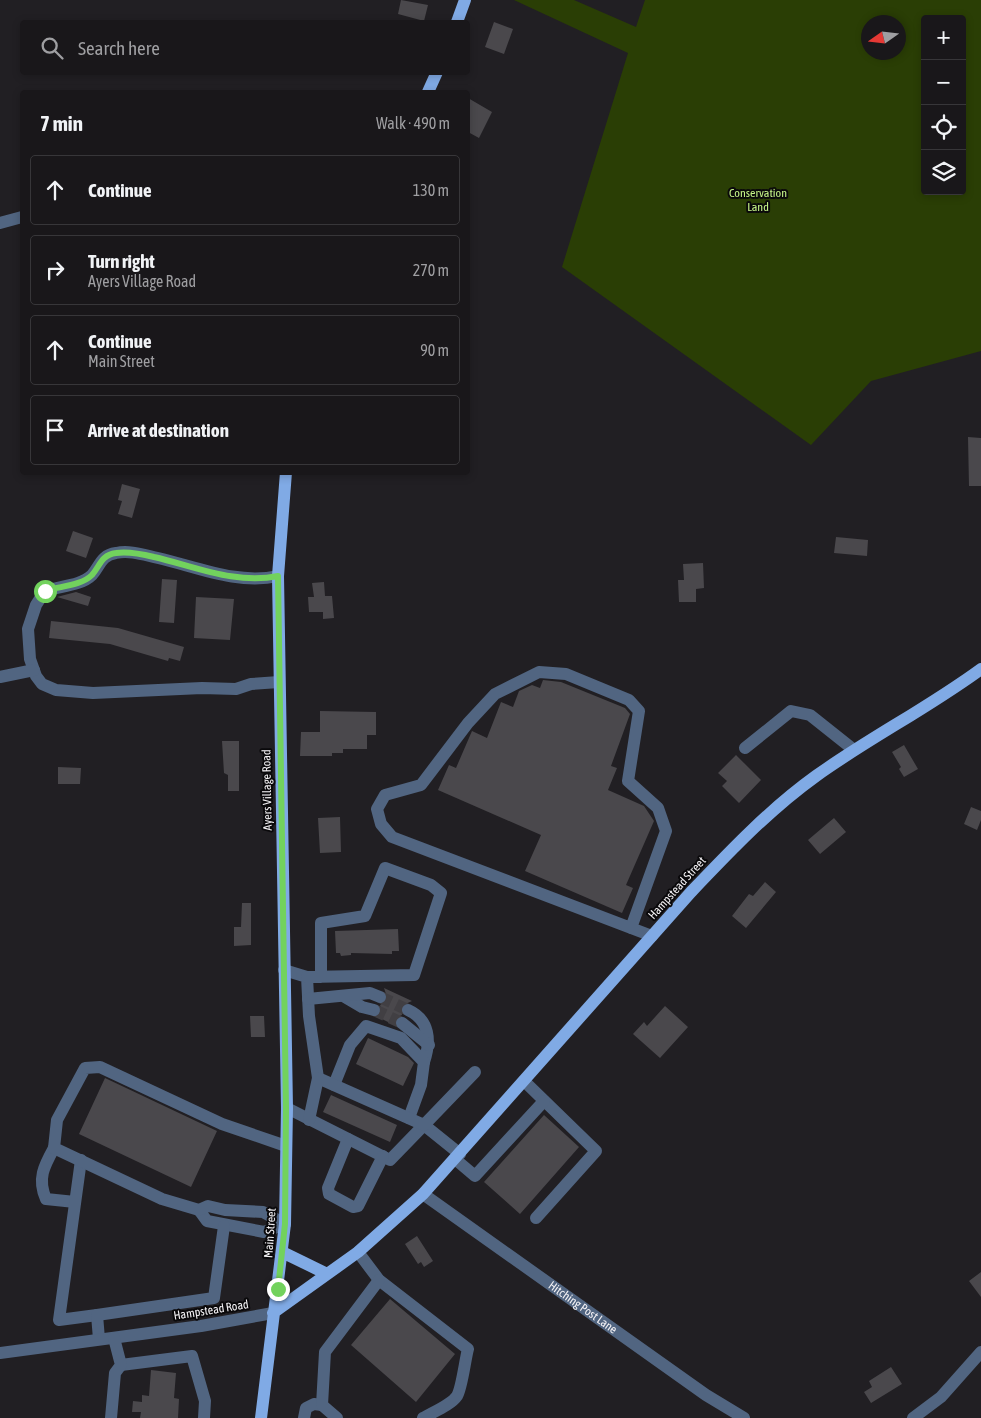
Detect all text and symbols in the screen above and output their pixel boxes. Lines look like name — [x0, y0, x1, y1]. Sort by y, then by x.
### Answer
north arrow — [861, 15, 906, 60]
map controls — [921, 15, 966, 195]
button: + — [921, 15, 966, 60]
search box — [20, 20, 470, 75]
icon: search — [38, 34, 66, 62]
text: Search here — [78, 37, 160, 59]
button: − — [921, 60, 966, 105]
button: locate — [921, 105, 966, 150]
text: 7 min — [40, 111, 83, 135]
text: Walk · 490 m — [376, 114, 450, 132]
button: layers — [921, 150, 966, 195]
icon: ahead — [41, 176, 69, 204]
text: Continue — [88, 179, 152, 201]
text: 130 m — [413, 181, 449, 199]
park label: Conservation Land — [729, 186, 787, 214]
text: Turn right — [88, 250, 155, 272]
icon: right — [41, 256, 69, 284]
text: 270 m — [413, 261, 449, 279]
text: Ayers Village Road — [88, 272, 196, 290]
text: Continue — [88, 330, 152, 352]
icon: ahead — [41, 336, 69, 364]
text: 90 m — [420, 341, 449, 359]
text: Main Street — [88, 352, 155, 370]
icon: arrive — [41, 416, 69, 444]
text: Arrive at destination — [88, 419, 229, 441]
route start — [34, 580, 57, 603]
street label: Ayers Village Road — [259, 749, 275, 831]
street label: Hampstead Street — [645, 854, 709, 922]
street label: Main Street — [261, 1207, 279, 1259]
route end — [267, 1278, 290, 1301]
street label: Hitching Post Lane — [546, 1278, 620, 1337]
street label: Hampstead Road — [173, 1297, 249, 1323]

